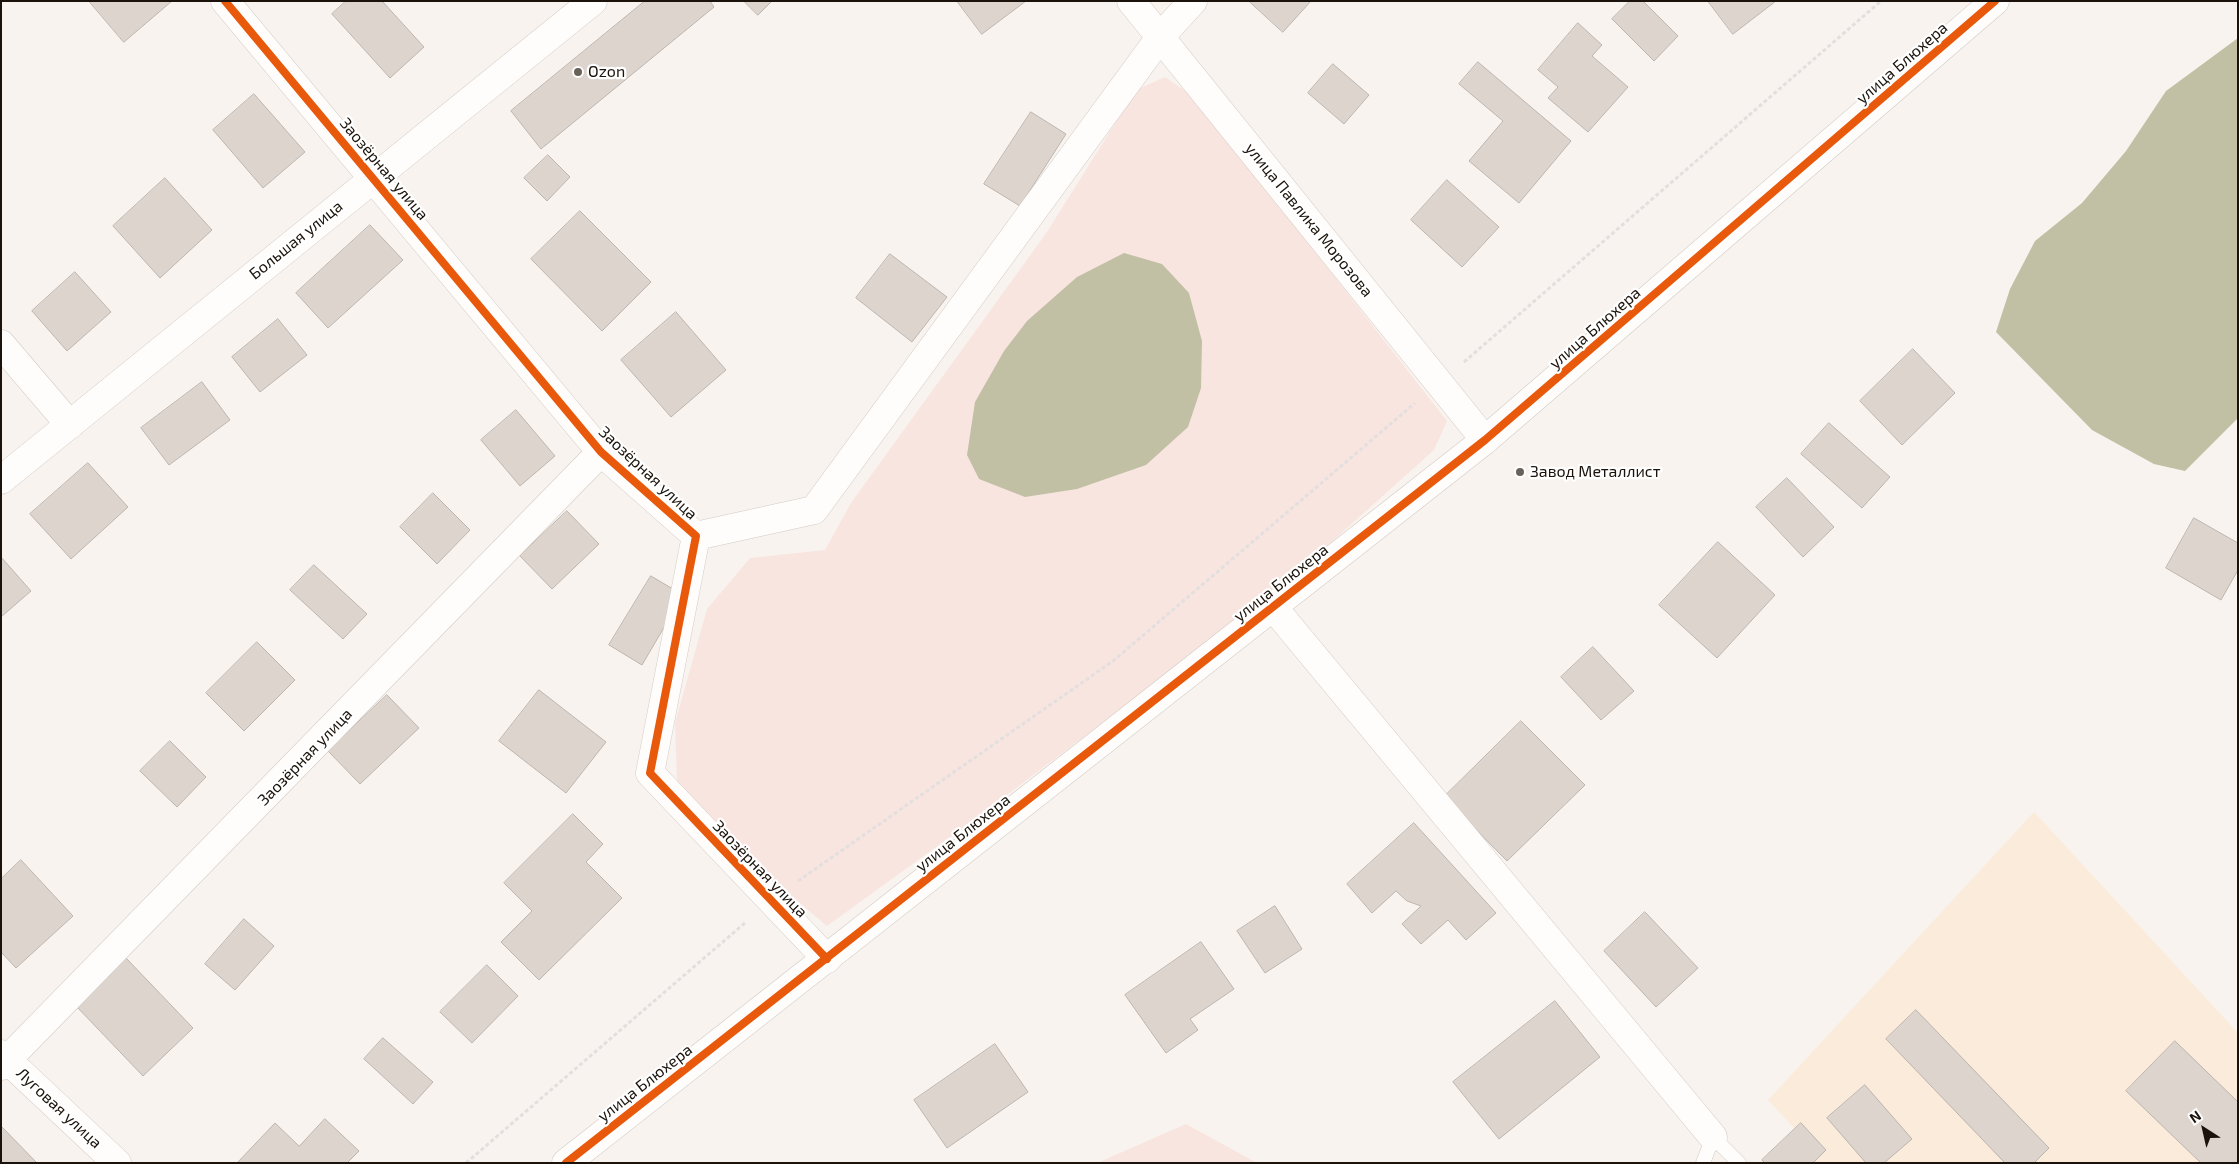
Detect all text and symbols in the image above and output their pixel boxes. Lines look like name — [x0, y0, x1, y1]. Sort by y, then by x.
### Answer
street label: улица Блюхера — [1852, 18, 1952, 108]
place label: Ozon — [588, 62, 625, 82]
marker: Ozon — [572, 66, 584, 78]
street label: Заозёрная улица — [336, 114, 432, 224]
street label: улица Павлика Морозова — [1241, 139, 1377, 301]
street label: Большая улица — [245, 197, 347, 283]
street label: улица Блюхера — [1545, 283, 1645, 373]
street label: Заозёрная улица — [595, 422, 701, 524]
place label: Завод Металлист — [1530, 462, 1660, 482]
marker: Завод Металлист — [1514, 466, 1526, 478]
street label: улица Блюхера — [1230, 540, 1332, 626]
street label: Заозёрная улица — [254, 704, 356, 810]
street label: улица Блюхера — [912, 790, 1014, 876]
street label: Заозёрная улица — [709, 816, 811, 922]
street label: улица Блюхера — [594, 1040, 696, 1126]
street label: Луговая улица — [12, 1063, 106, 1153]
north arrow — [2179, 1104, 2229, 1154]
text: N — [2186, 1106, 2204, 1126]

